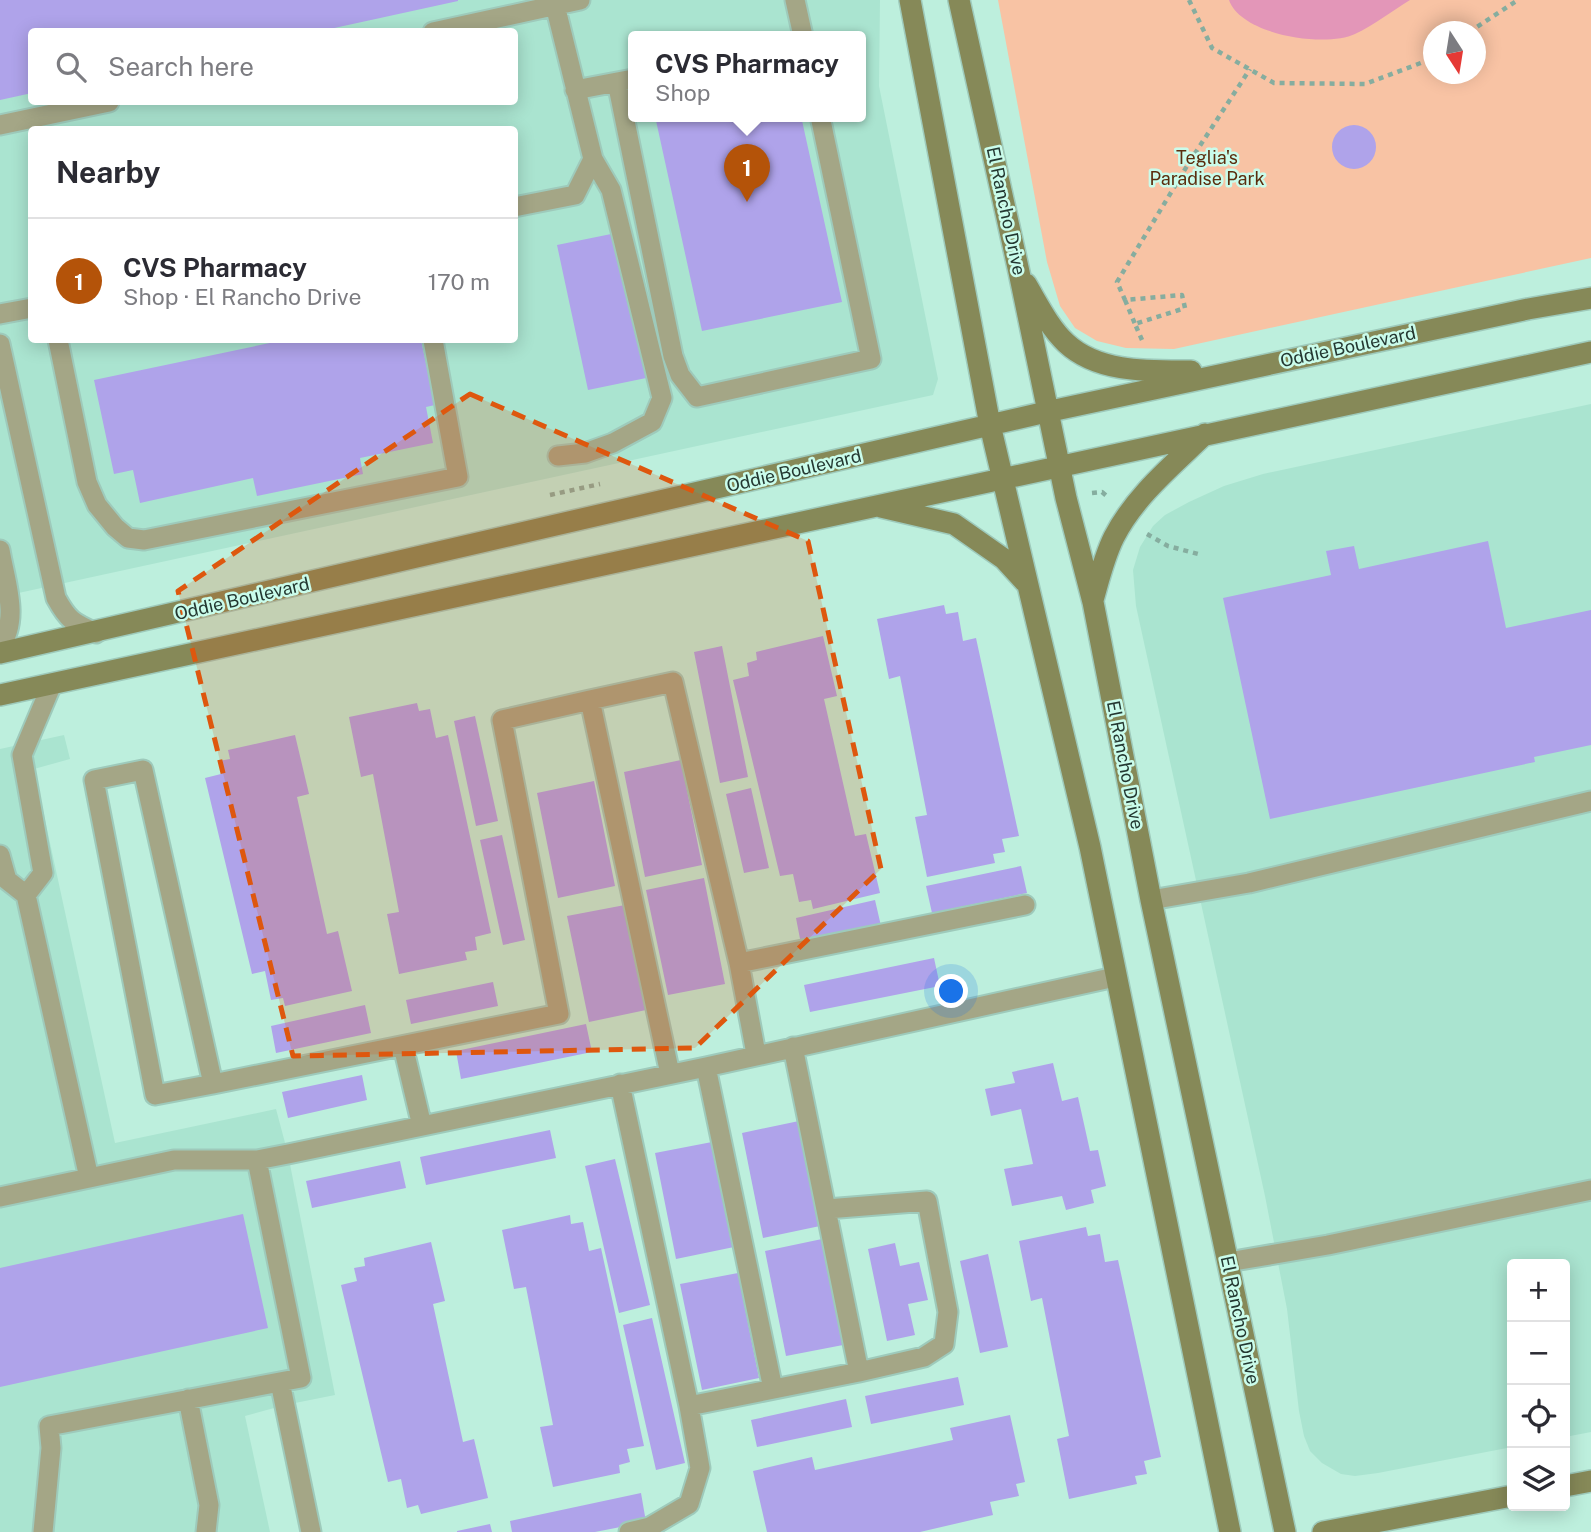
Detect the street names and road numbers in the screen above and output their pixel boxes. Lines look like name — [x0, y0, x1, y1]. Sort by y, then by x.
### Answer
street label: El Rancho Drive — [983, 145, 1030, 277]
street label: Oddie Boulevard — [1278, 322, 1418, 371]
street label: Oddie Boulevard — [724, 445, 863, 496]
street label: Oddie Boulevard — [172, 573, 311, 624]
street label: El Rancho Drive — [1103, 699, 1148, 831]
street label: El Rancho Drive — [1217, 1254, 1264, 1386]

